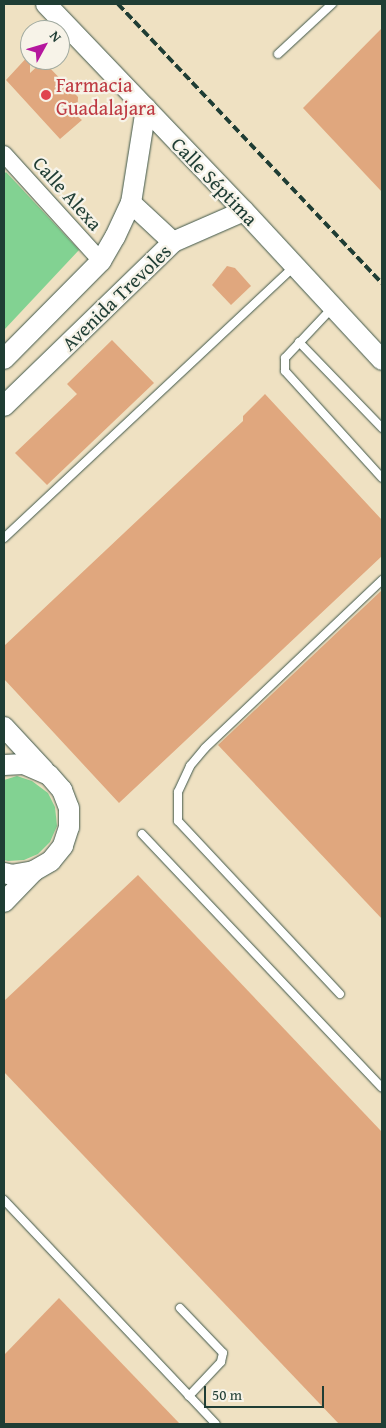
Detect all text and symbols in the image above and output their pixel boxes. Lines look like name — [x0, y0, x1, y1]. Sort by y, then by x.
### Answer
north arrow — [20, 20, 70, 70]
text: N — [45, 26, 67, 46]
place label: Farmacia Guadalajara — [56, 72, 156, 119]
marker: Farmacia Guadalajara — [40, 89, 52, 101]
street label: Calle Séptima — [167, 132, 263, 230]
street label: Calle Alexa — [28, 151, 108, 235]
street label: Avenida Trevoles — [56, 239, 176, 355]
scale bar — [206, 1376, 326, 1408]
text: 50 m — [212, 1384, 242, 1405]

